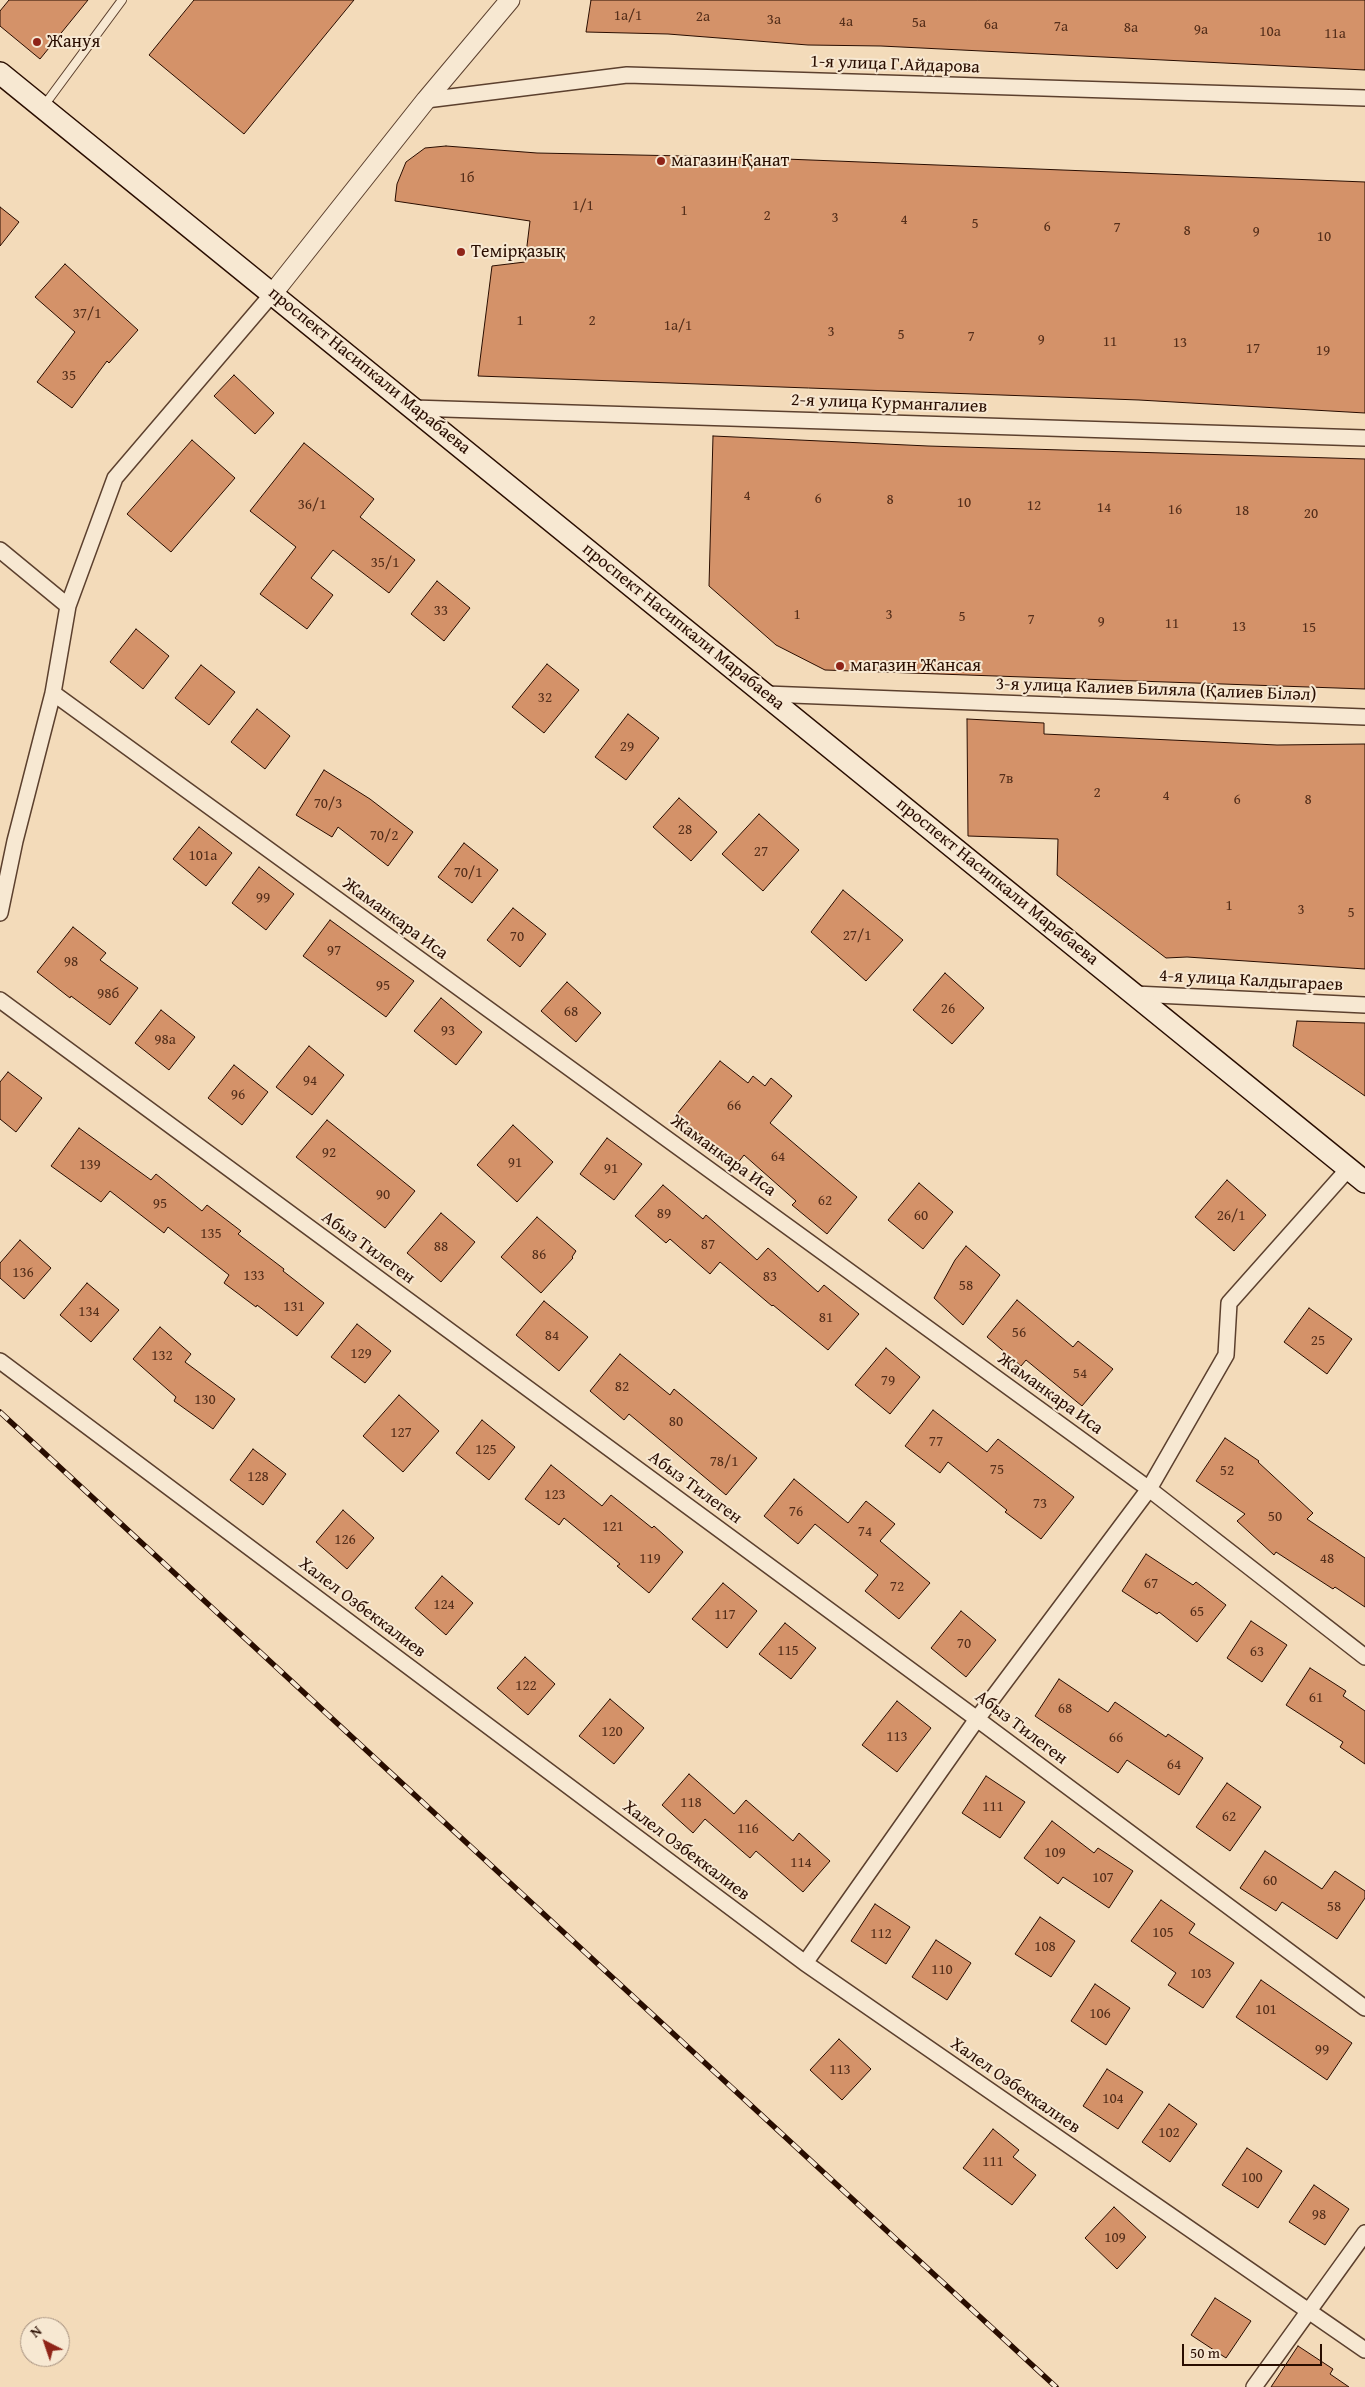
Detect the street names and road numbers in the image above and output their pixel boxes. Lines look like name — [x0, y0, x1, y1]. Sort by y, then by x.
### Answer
street label: 1-я улица Г.Айдарова — [810, 51, 980, 79]
street label: проспект Насипкали Марабаева — [263, 283, 475, 459]
street label: 2-я улица Курмангалиев — [791, 390, 987, 418]
street label: проспект Насипкали Марабаева — [577, 539, 789, 715]
street label: 3-я улица Калиев Биляла (Қалиев Біләл) — [995, 674, 1317, 706]
street label: проспект Насипкали Марабаева — [891, 794, 1103, 970]
street label: Жаманкара Иса — [338, 873, 452, 965]
street label: 4-я улица Калдыгараев — [1159, 965, 1343, 997]
street label: Жаманкара Иса — [666, 1110, 780, 1202]
street label: Абыз Тилеген — [317, 1207, 419, 1289]
street label: Жаманкара Иса — [993, 1348, 1107, 1440]
street label: Абыз Тилеген — [644, 1447, 746, 1529]
street label: Халел Озбеккалиев — [294, 1553, 430, 1663]
street label: Абыз Тилеген — [971, 1686, 1071, 1770]
street label: Халел Озбеккалиев — [618, 1796, 754, 1906]
street label: Халел Озбеккалиев — [946, 2033, 1084, 2139]

